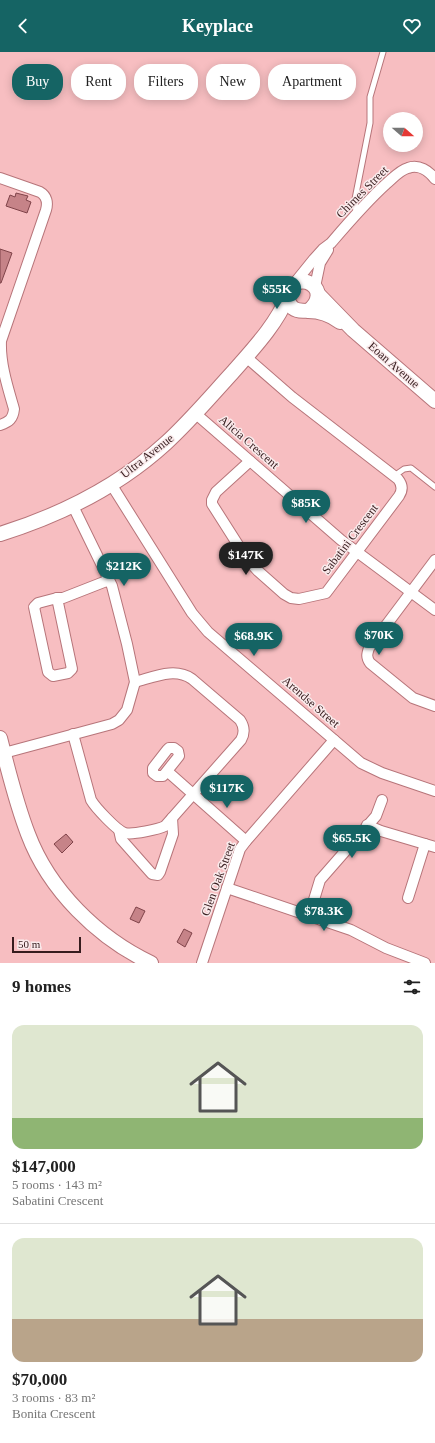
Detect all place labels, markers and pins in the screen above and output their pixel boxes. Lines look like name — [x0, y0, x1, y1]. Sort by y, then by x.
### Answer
pin: $55K — [253, 276, 301, 310]
pin: $85K — [282, 490, 330, 524]
pin: $147K — [218, 542, 274, 576]
pin: $212K — [96, 553, 152, 587]
pin: $70K — [355, 622, 403, 656]
pin: $68.9K — [221, 623, 287, 657]
pin: $117K — [199, 775, 255, 809]
pin: $65.5K — [319, 825, 385, 859]
pin: $78.3K — [291, 898, 357, 932]

